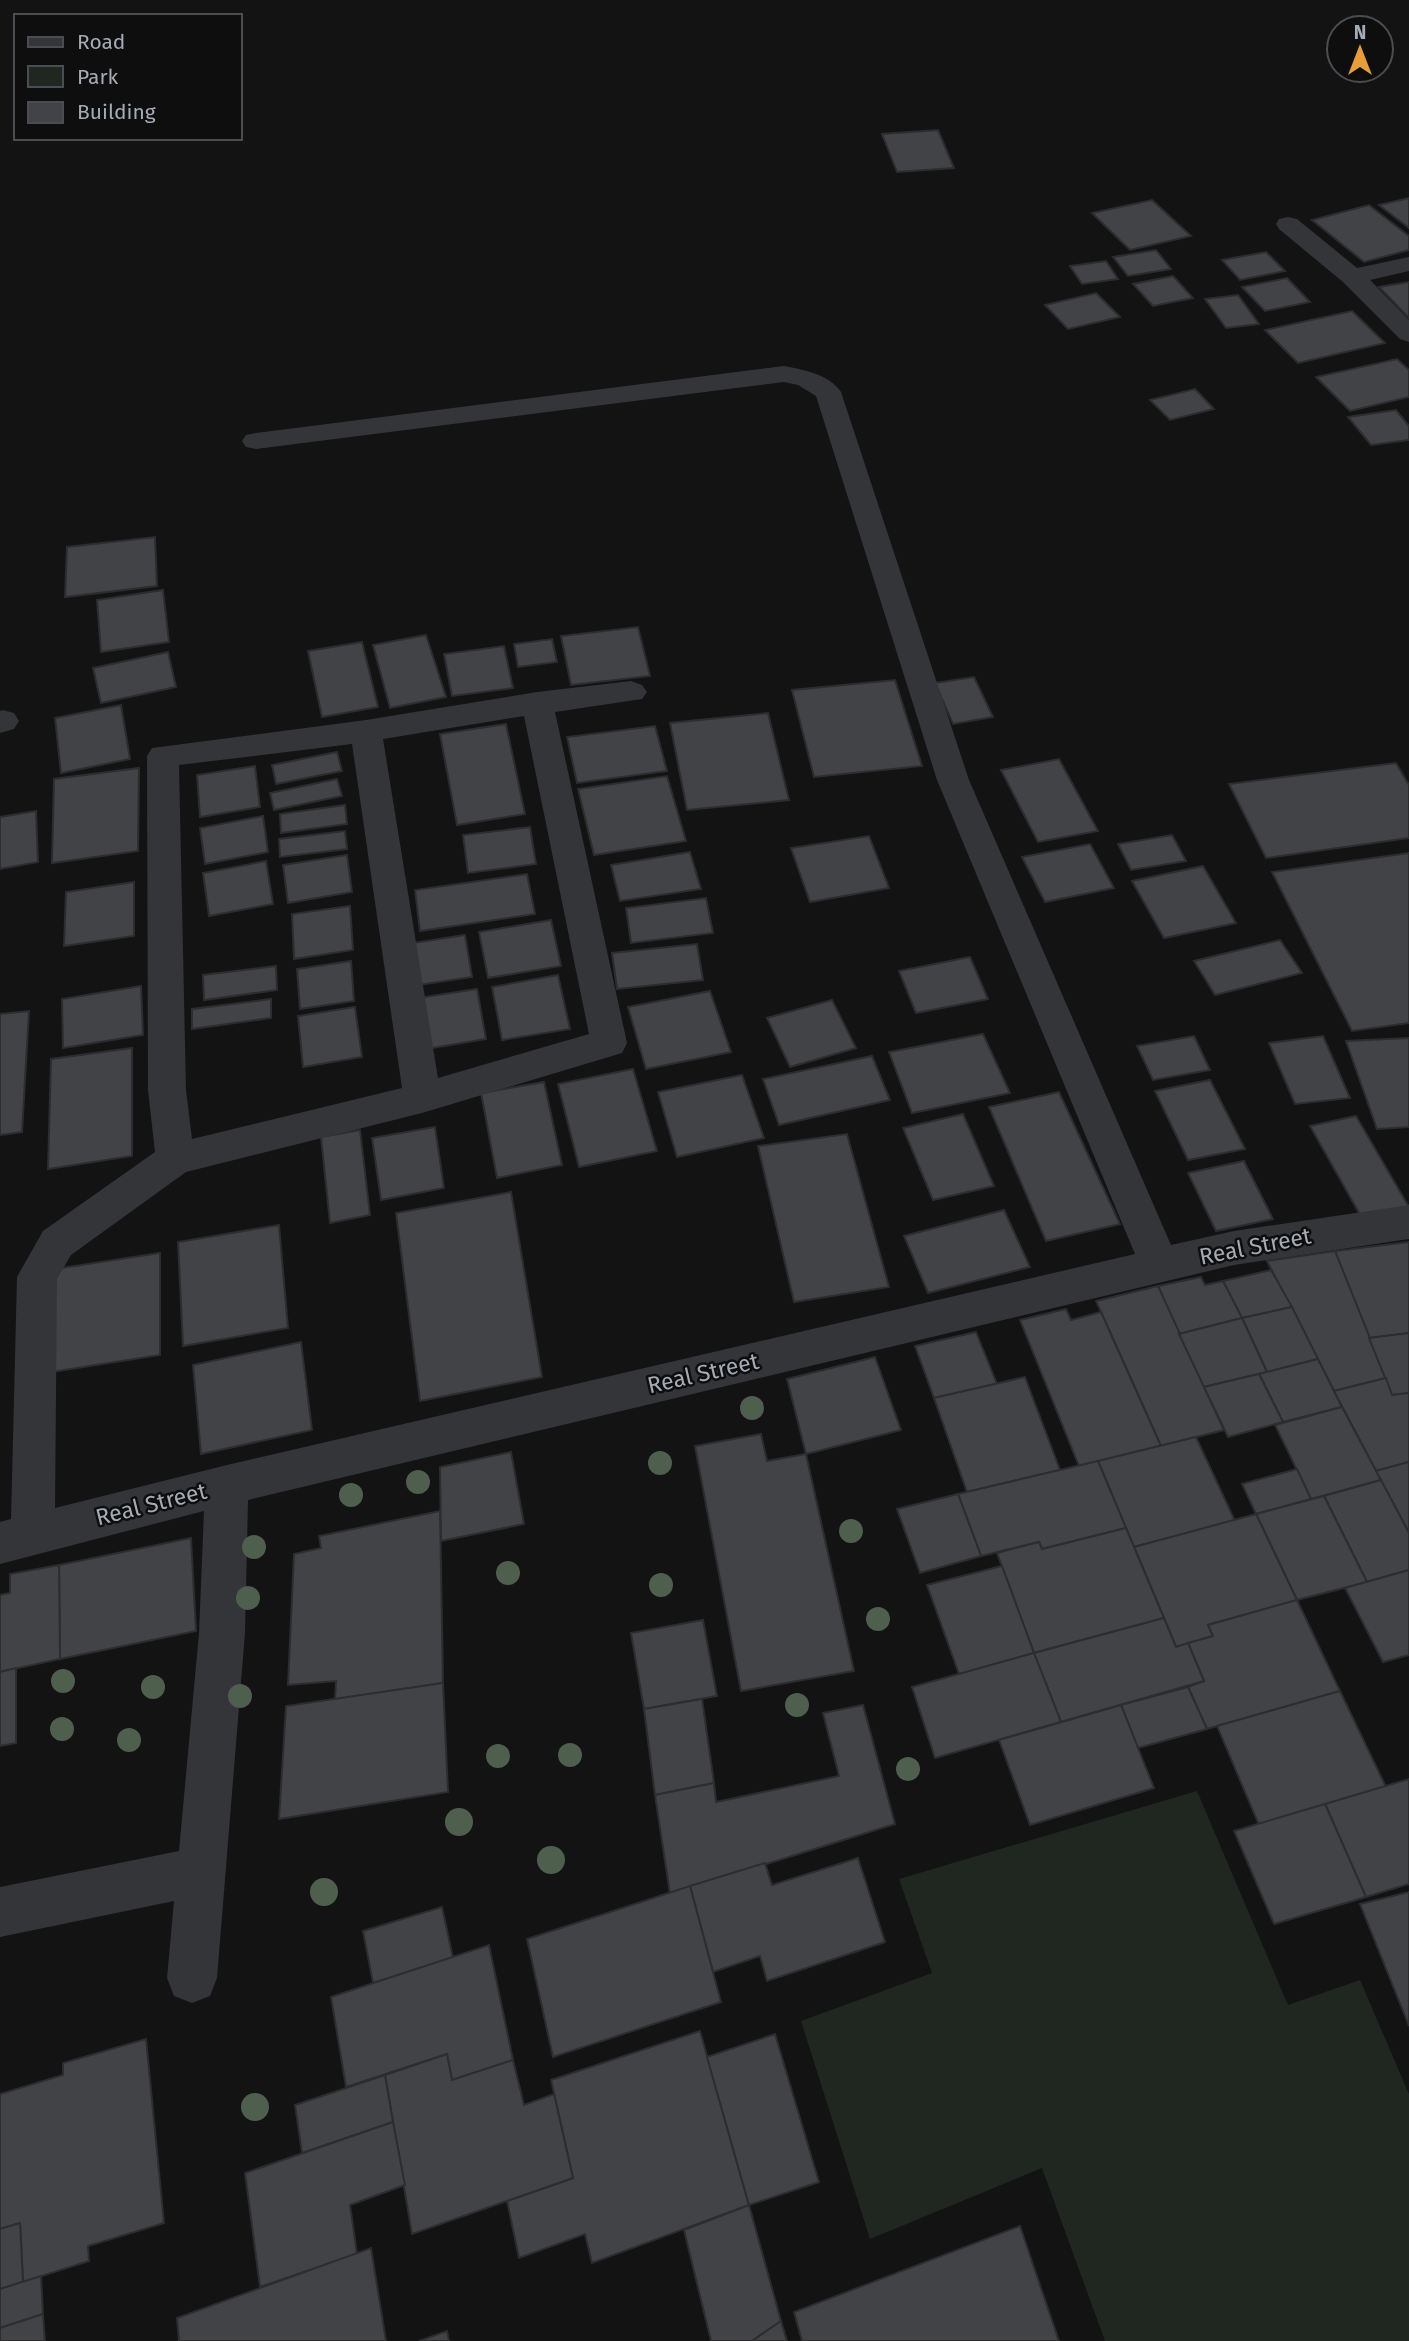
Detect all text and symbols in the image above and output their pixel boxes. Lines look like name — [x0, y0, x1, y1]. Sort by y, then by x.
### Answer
legend — [14, 14, 242, 140]
north arrow — [1325, 14, 1395, 84]
text: N — [1354, 21, 1366, 44]
text: Road — [77, 29, 125, 55]
text: Park — [77, 64, 119, 90]
text: Building — [77, 99, 156, 125]
street label: Real Street — [1197, 1221, 1314, 1271]
street label: Real Street — [645, 1346, 762, 1399]
street label: Real Street — [93, 1477, 210, 1531]

